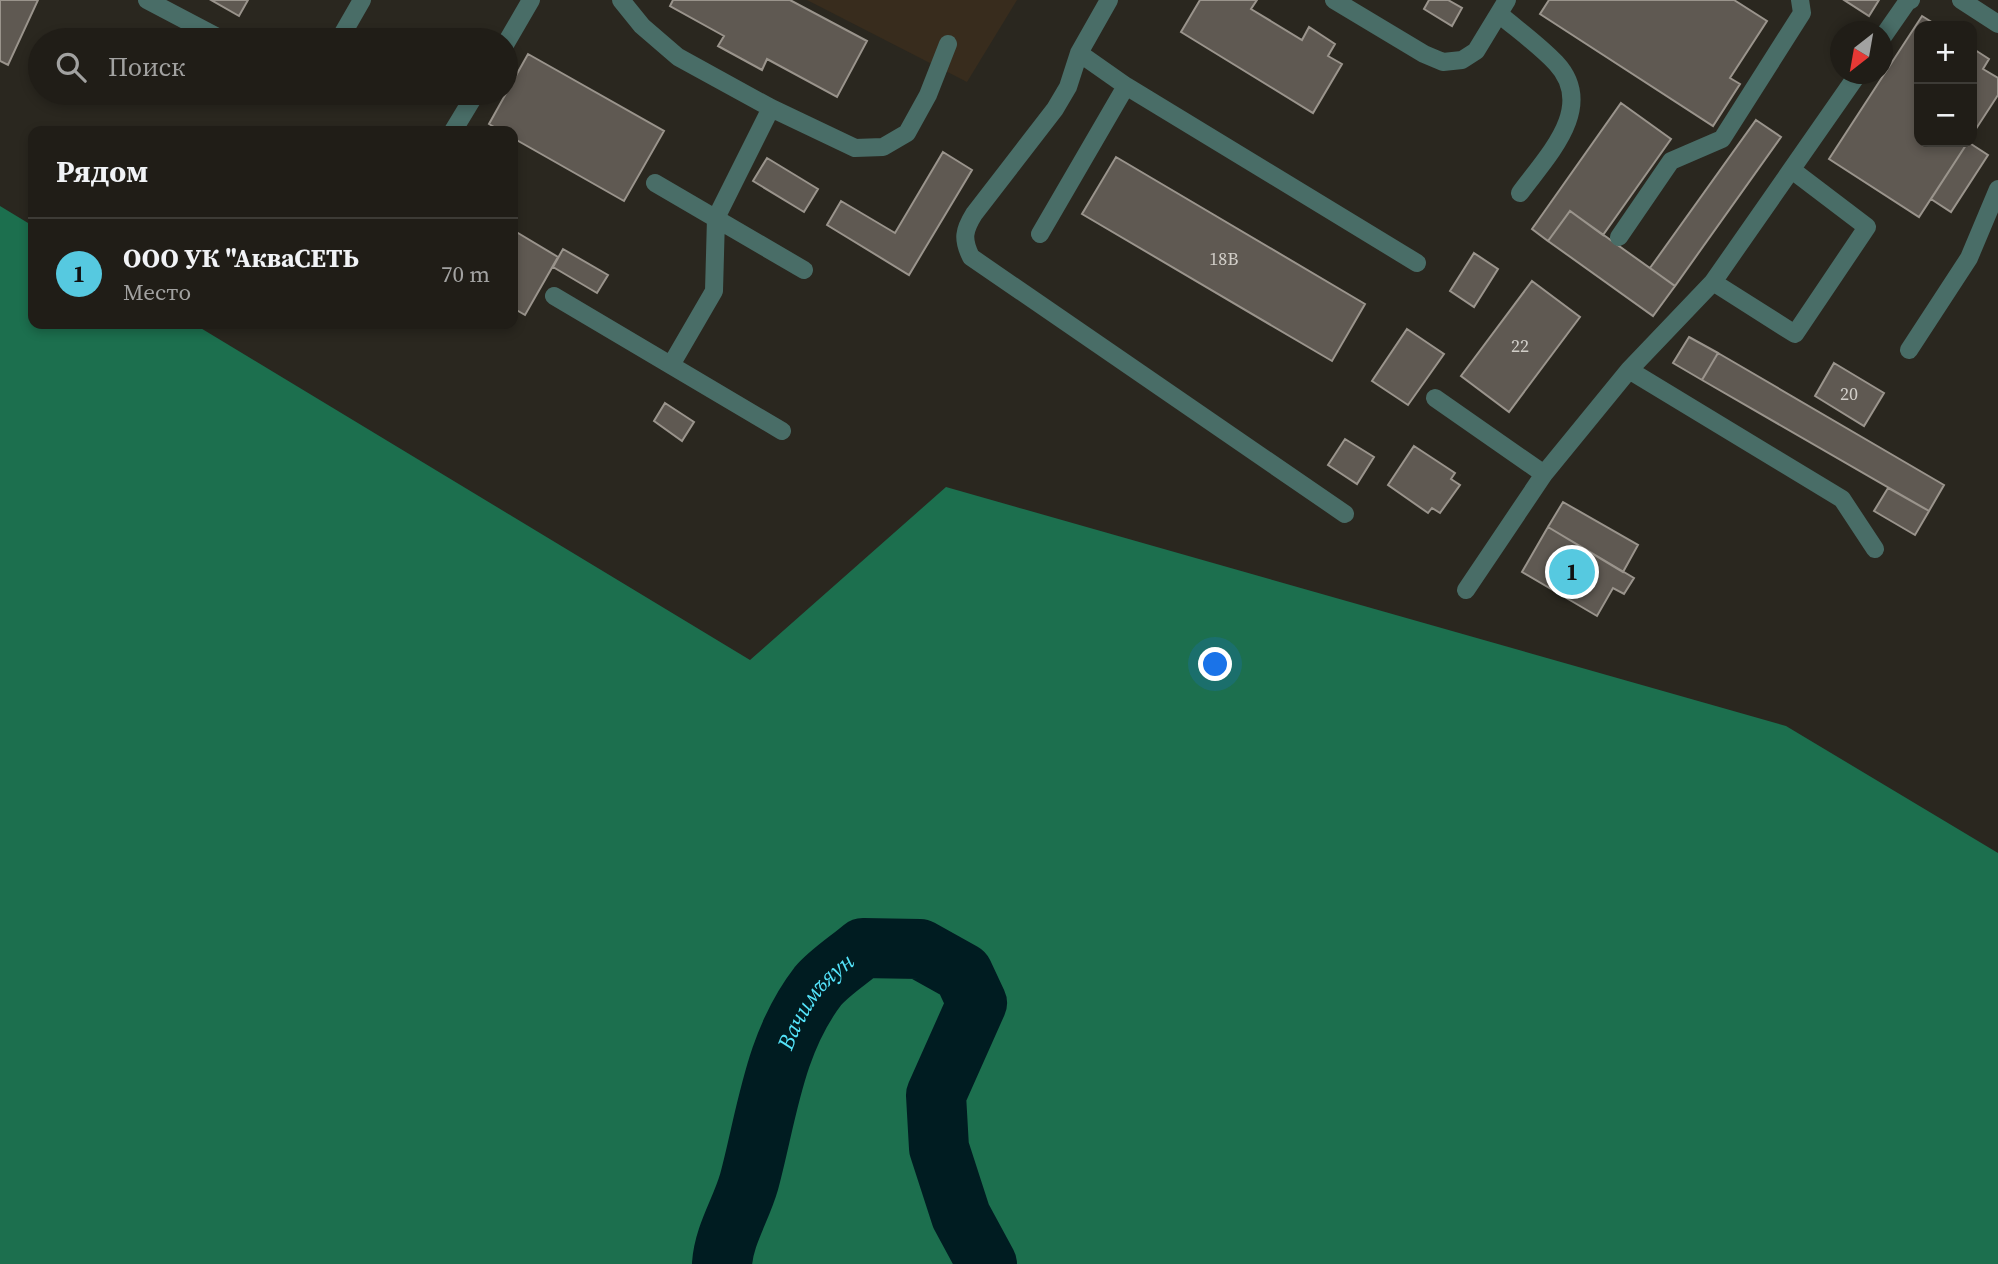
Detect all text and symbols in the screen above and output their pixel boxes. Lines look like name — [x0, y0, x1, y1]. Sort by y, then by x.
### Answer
north arrow — [1830, 21, 1893, 84]
map controls — [1914, 21, 1977, 147]
button: + — [1914, 21, 1977, 84]
search box — [28, 28, 518, 105]
icon: search — [52, 48, 90, 86]
text: Поиск — [108, 49, 185, 85]
button: − — [1914, 84, 1977, 147]
text: Рядом — [56, 151, 148, 192]
text: ООО УК "АкваСЕТЬ — [123, 240, 359, 276]
house number: 18В — [1209, 246, 1239, 271]
text: 1 — [73, 258, 85, 290]
text: 70 m — [441, 258, 490, 290]
text: Место — [123, 276, 191, 308]
house number: 22 — [1511, 333, 1529, 358]
house number: 20 — [1840, 381, 1858, 406]
pin: 1 — [1549, 546, 1595, 598]
your location — [1198, 647, 1232, 681]
water label: Вачимъяун — [769, 945, 860, 1055]

